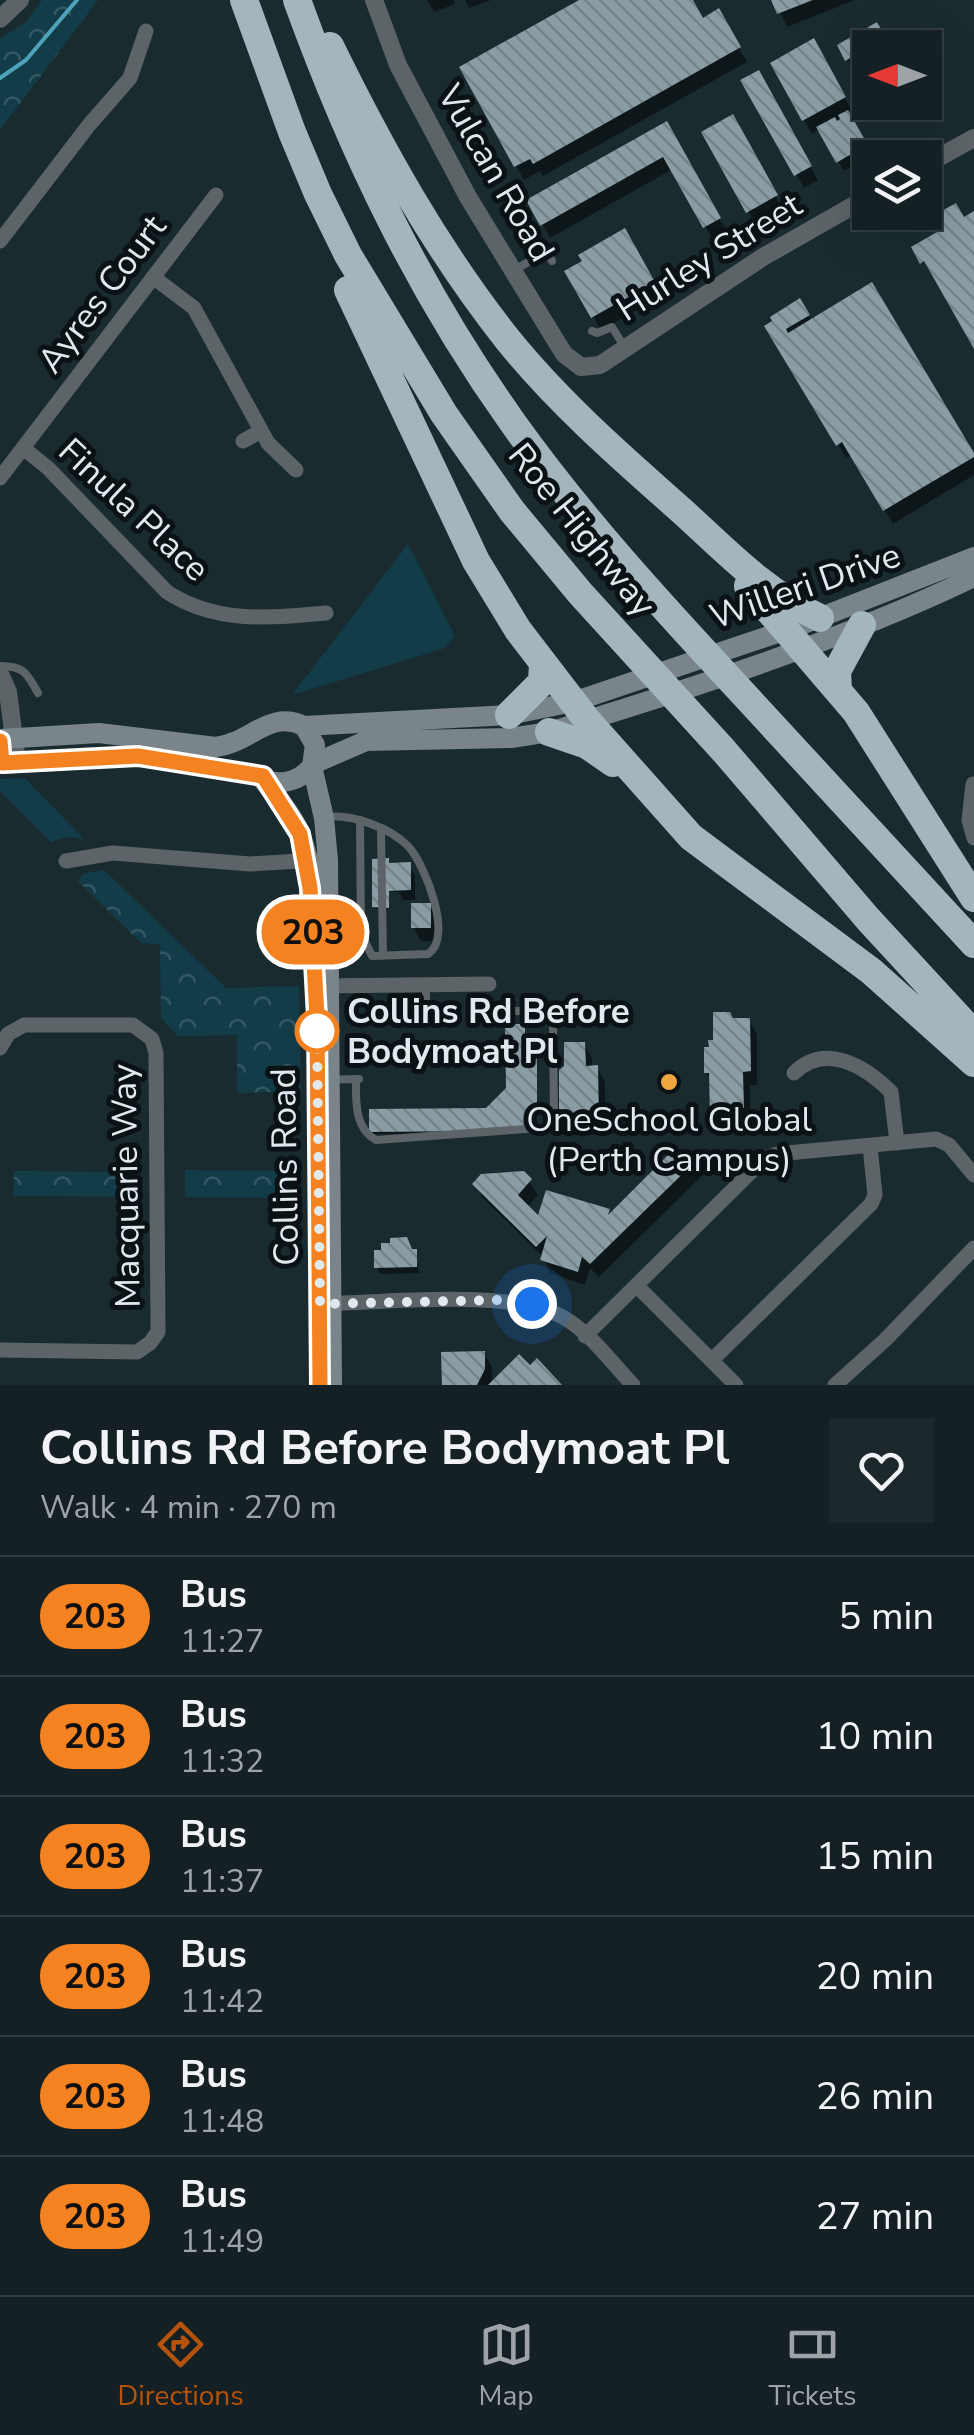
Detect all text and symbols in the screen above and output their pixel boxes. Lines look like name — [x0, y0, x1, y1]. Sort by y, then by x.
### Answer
north arrow — [852, 30, 942, 120]
map controls — [852, 30, 942, 230]
street label: Vulcan Road — [426, 75, 566, 270]
button: layers — [852, 140, 942, 230]
street label: Hurley Street — [608, 181, 811, 333]
street label: Ayres Court — [27, 205, 177, 383]
street label: Finula Place — [48, 428, 220, 592]
street label: Roe Highway — [497, 433, 667, 627]
street label: Willeri Drive — [704, 531, 906, 641]
line badge: 203 — [256, 900, 370, 964]
text: 203 — [281, 909, 345, 956]
place label: Collins Rd Before Bodymoat Pl — [347, 988, 630, 1075]
marker: Collins Rd Before Bodymoat Pl — [296, 1010, 338, 1052]
street label: Macquarie Way — [100, 1064, 152, 1308]
street label: Collins Road — [260, 1068, 310, 1266]
marker: OneSchool Global (Perth Campus) — [658, 1071, 680, 1093]
place label: OneSchool Global (Perth Campus) — [526, 1096, 812, 1183]
your location — [507, 1279, 557, 1329]
text: Collins Rd Before Bodymoat Pl — [40, 1415, 730, 1481]
button: heart — [829, 1418, 934, 1523]
text: Walk · 4 min · 270 m — [40, 1486, 337, 1529]
text: Bus — [180, 1569, 247, 1620]
text: 5 min — [839, 1591, 934, 1642]
text: 203 — [63, 1593, 127, 1640]
text: 11:27 — [180, 1620, 264, 1663]
text: Bus — [180, 1689, 247, 1740]
text: 10 min — [816, 1711, 934, 1762]
text: 203 — [63, 1713, 127, 1760]
text: 11:32 — [180, 1740, 264, 1783]
text: Bus — [180, 1809, 247, 1860]
text: 15 min — [816, 1831, 934, 1882]
text: 203 — [63, 1833, 127, 1880]
text: 11:37 — [180, 1860, 264, 1903]
text: Bus — [180, 1929, 247, 1980]
text: 20 min — [816, 1951, 934, 2002]
text: 203 — [63, 1953, 127, 2000]
text: 11:42 — [180, 1980, 264, 2023]
text: Bus — [180, 2049, 247, 2100]
text: 26 min — [816, 2071, 934, 2122]
text: 203 — [63, 2073, 127, 2120]
text: 11:48 — [180, 2100, 264, 2143]
text: Bus — [180, 2169, 247, 2220]
text: 27 min — [816, 2191, 934, 2242]
text: 203 — [63, 2193, 127, 2240]
text: 11:49 — [180, 2220, 264, 2263]
tab: Directions — [117, 2317, 244, 2415]
tab: Map — [479, 2317, 534, 2415]
tab: Tickets — [768, 2317, 857, 2415]

